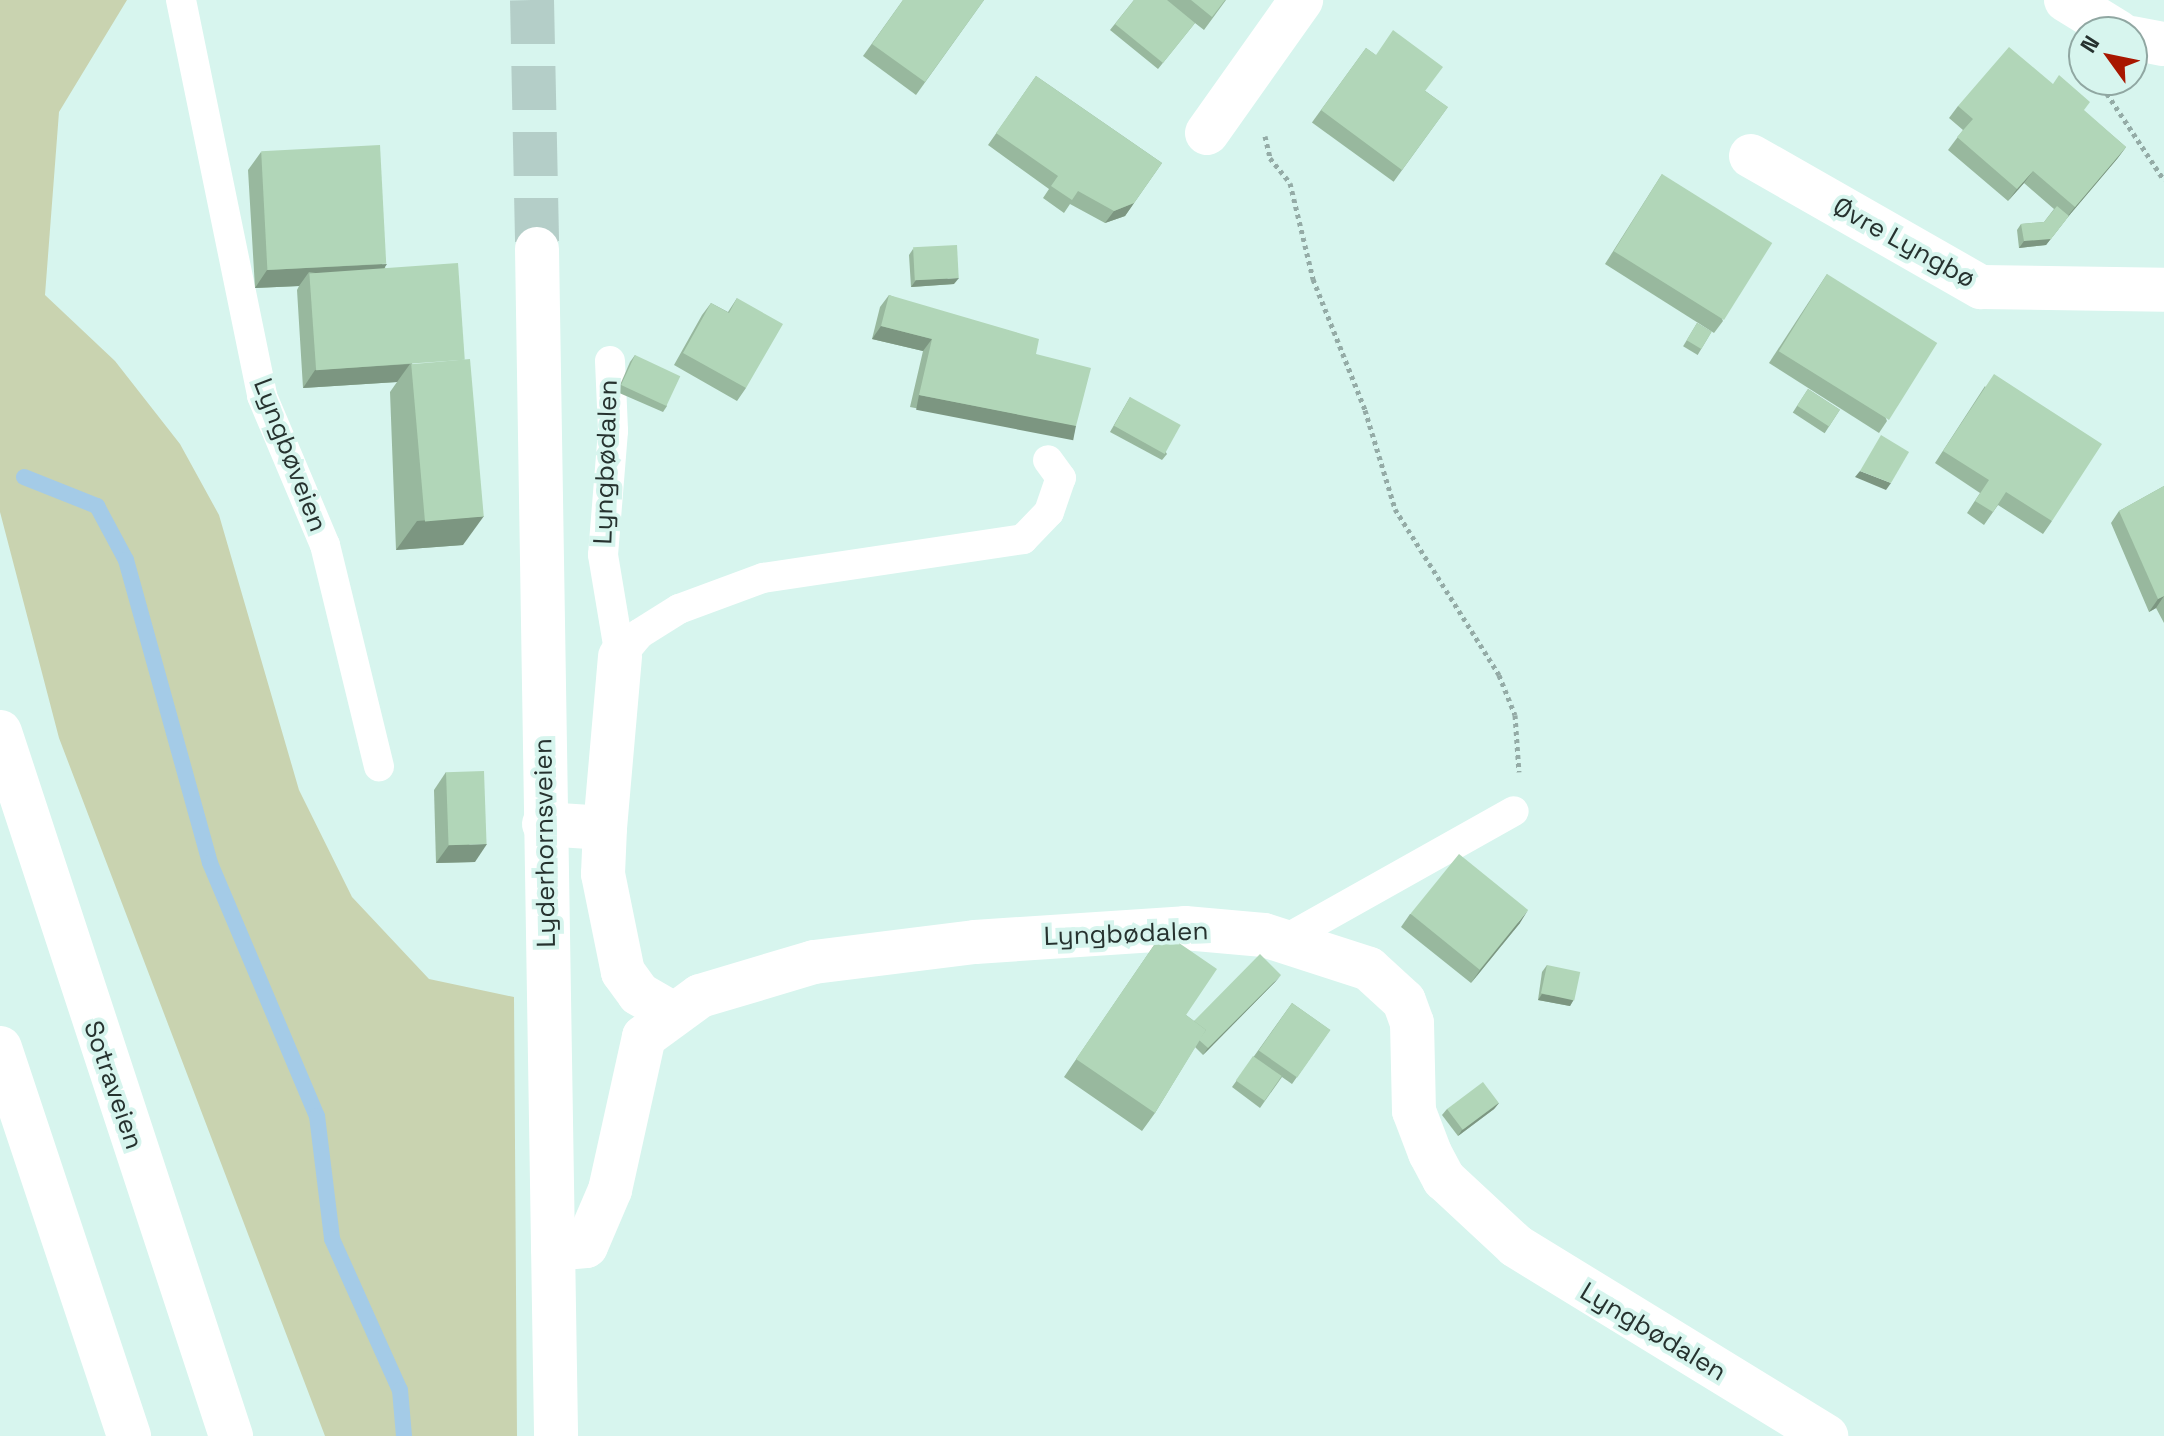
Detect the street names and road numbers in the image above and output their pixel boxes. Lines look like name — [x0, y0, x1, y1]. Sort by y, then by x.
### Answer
street label: Øvre Lyngbø — [1827, 191, 1981, 295]
street label: Lyngbøveien — [247, 374, 333, 536]
street label: Lyngbødalen — [588, 379, 624, 545]
street label: Lyderhornsveien — [528, 738, 562, 948]
street label: Lyngbødalen — [1043, 916, 1209, 952]
street label: Sotraveien — [76, 1017, 150, 1153]
street label: Lyngbødalen — [1574, 1276, 1732, 1388]

